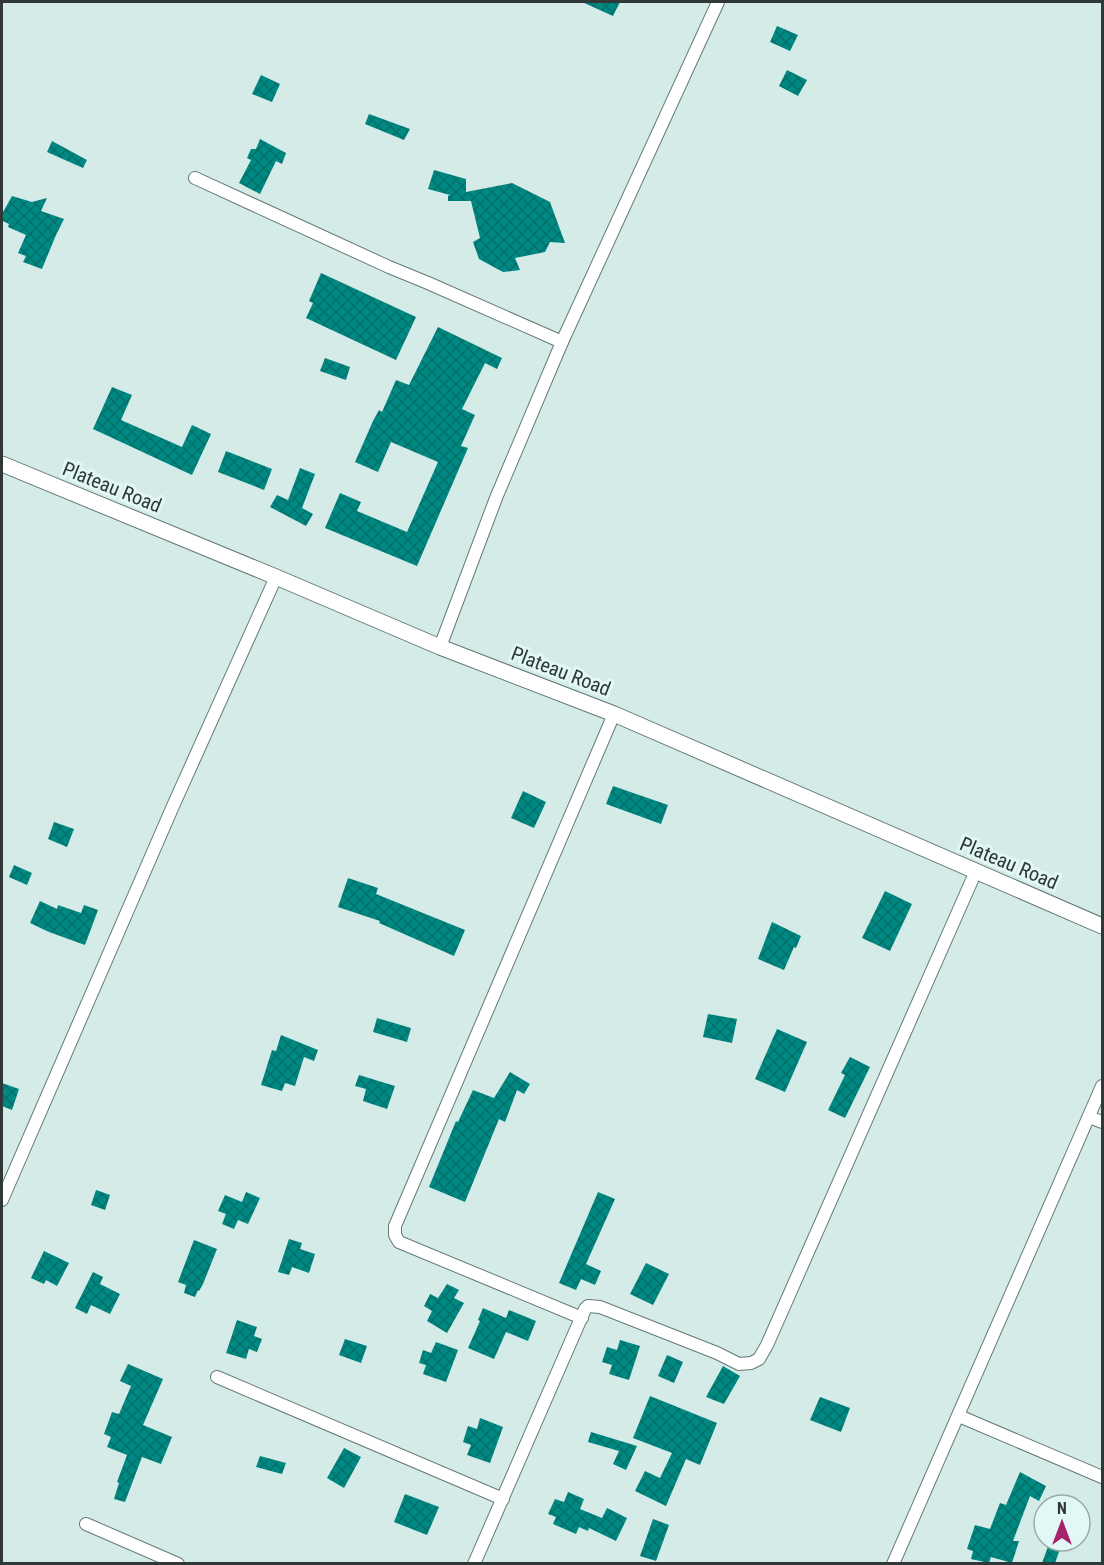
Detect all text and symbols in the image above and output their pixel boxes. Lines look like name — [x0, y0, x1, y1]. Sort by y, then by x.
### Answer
street label: Plateau Road — [59, 456, 165, 518]
street label: Plateau Road — [508, 641, 614, 701]
street label: Plateau Road — [956, 832, 1062, 894]
north arrow — [1032, 1493, 1092, 1553]
text: N — [1057, 1499, 1067, 1518]

